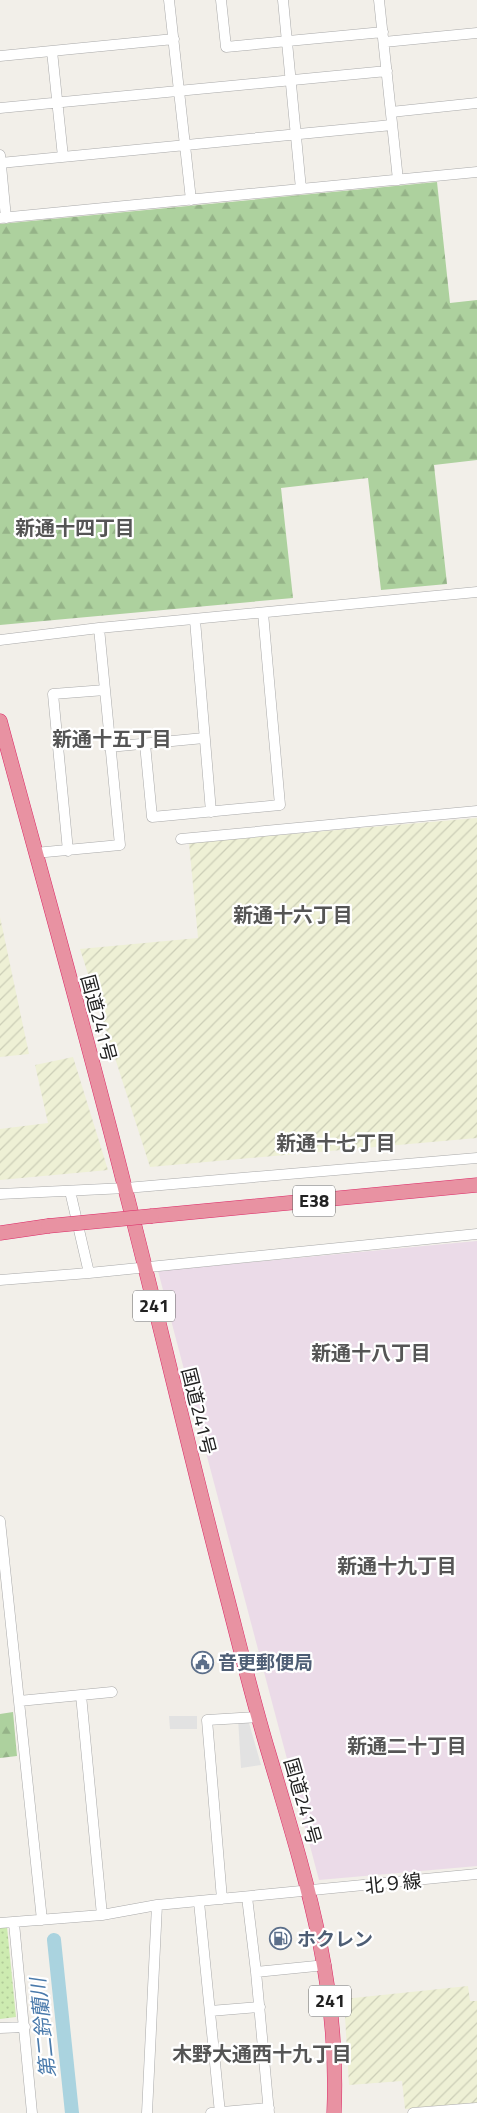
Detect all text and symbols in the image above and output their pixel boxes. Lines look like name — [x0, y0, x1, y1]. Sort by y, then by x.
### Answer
district label: 新通十四丁目 — [15, 512, 135, 543]
district label: 新通十五丁目 — [52, 723, 172, 754]
district label: 新通十六丁目 — [233, 899, 353, 930]
street label: 国道241号 — [74, 971, 125, 1065]
district label: 新通十七丁目 — [276, 1127, 396, 1158]
road number: E38 — [293, 1186, 335, 1216]
road number: 241 — [133, 1290, 175, 1322]
district label: 新通十八丁目 — [311, 1337, 431, 1368]
street label: 国道241号 — [175, 1364, 224, 1458]
district label: 新通十九丁目 — [337, 1550, 457, 1581]
place label: 音更郵便局 — [218, 1647, 313, 1676]
public building icon: 音更郵便局 — [190, 1650, 214, 1674]
district label: 新通二十丁目 — [347, 1730, 467, 1761]
street label: 国道241号 — [277, 1754, 330, 1848]
street label: 北９線 — [363, 1865, 423, 1900]
place label: ホクレン — [297, 1924, 373, 1953]
fuel station icon: ホクレン — [269, 1927, 293, 1951]
water label: 第二鈴蘭川 — [22, 1975, 63, 2079]
road number: 241 — [309, 1985, 351, 2016]
district label: 木野大通西十九丁目 — [172, 2038, 352, 2069]

